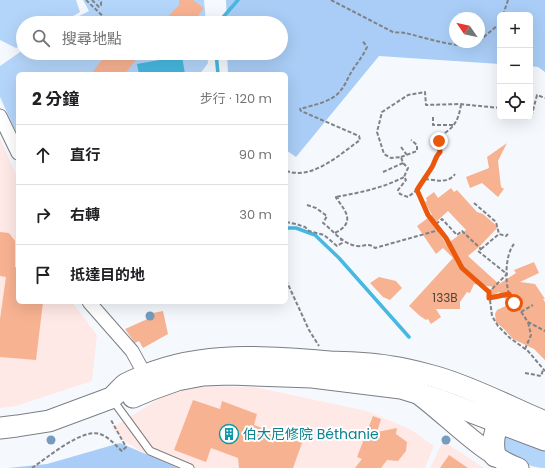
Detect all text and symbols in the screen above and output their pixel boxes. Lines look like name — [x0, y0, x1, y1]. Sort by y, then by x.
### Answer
north arrow — [449, 12, 485, 48]
map controls — [497, 12, 533, 120]
button: + — [497, 12, 533, 48]
search box — [16, 16, 288, 60]
icon: search — [30, 27, 52, 49]
text: 搜尋地點 — [62, 28, 122, 49]
button: − — [497, 48, 533, 84]
button: locate — [497, 84, 533, 120]
text: 2 分鐘 — [32, 87, 79, 111]
text: 步行 · 120 m — [200, 89, 272, 108]
route end — [430, 132, 448, 150]
icon: ahead — [32, 144, 54, 166]
text: 直行 — [70, 144, 100, 165]
text: 90 m — [239, 145, 272, 164]
icon: right — [32, 204, 54, 226]
text: 右轉 — [70, 204, 100, 225]
text: 30 m — [239, 205, 272, 224]
icon: arrive — [32, 264, 54, 286]
text: 抵達目的地 — [70, 264, 145, 285]
house number: 133B — [432, 289, 458, 306]
route start — [505, 294, 523, 312]
building icon: 伯大尼修院 Béthanie — [218, 423, 240, 445]
place label: 伯大尼修院 Béthanie — [243, 424, 379, 444]

